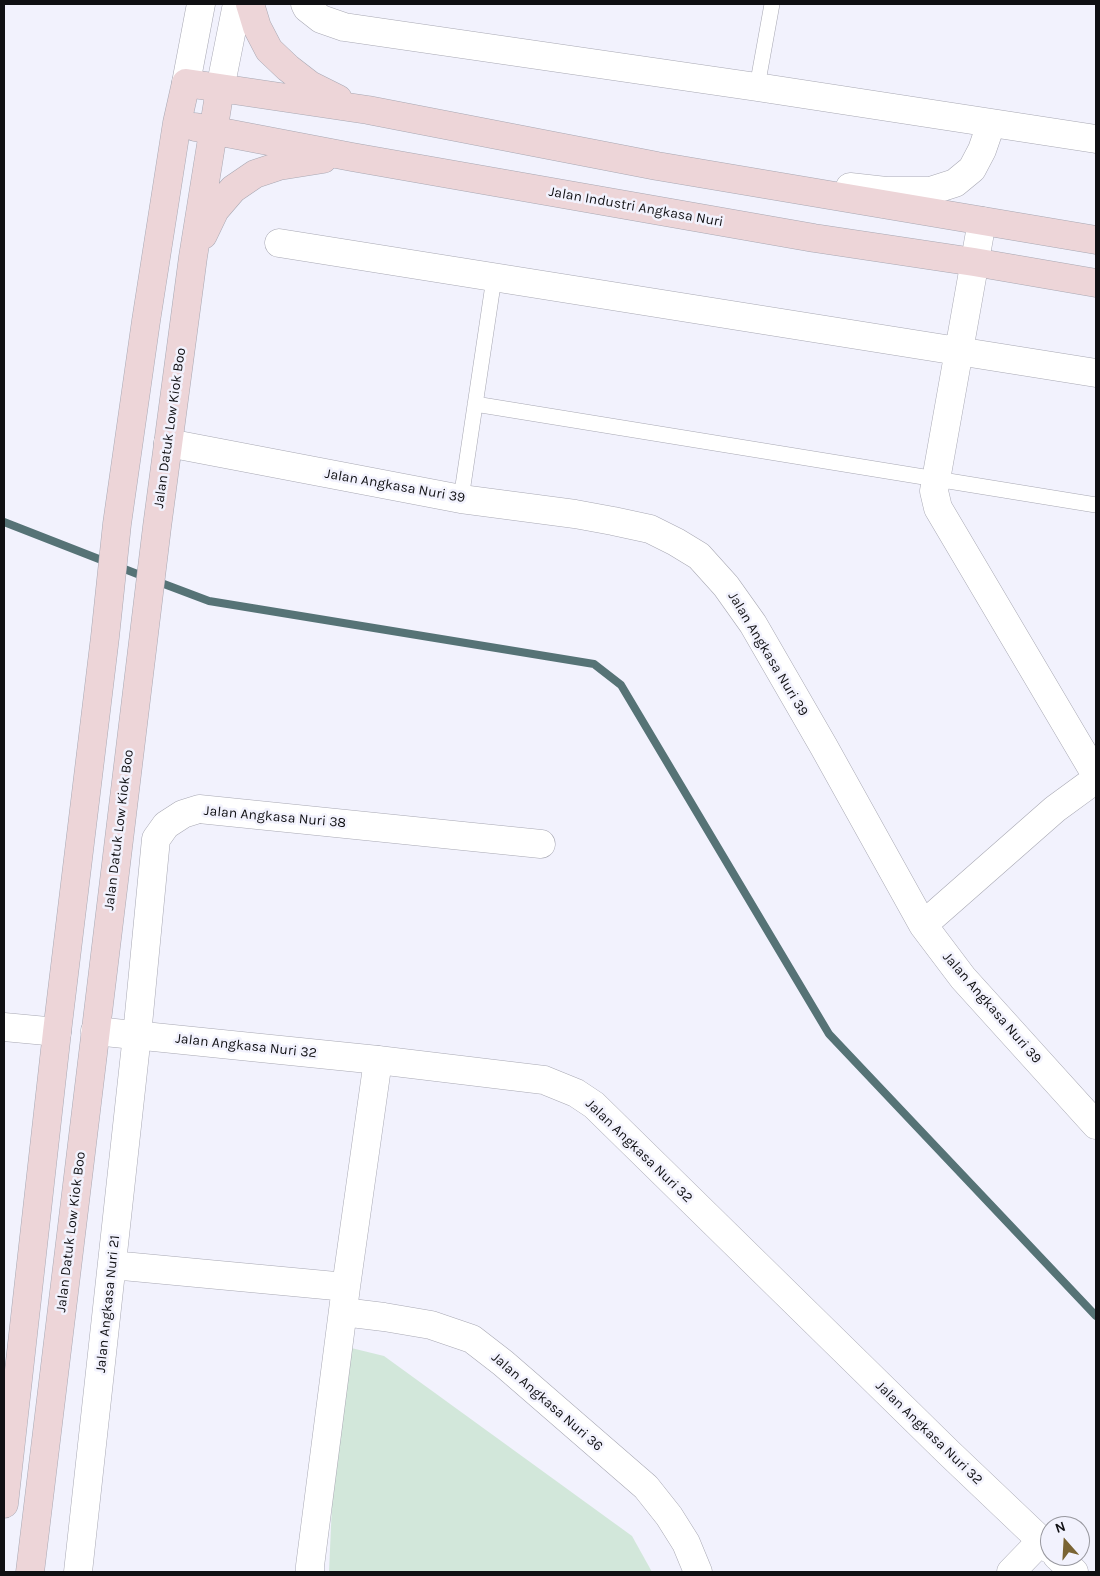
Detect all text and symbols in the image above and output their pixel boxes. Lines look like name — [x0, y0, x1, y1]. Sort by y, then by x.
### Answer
street label: Jalan Industri Angkasa Nuri — [548, 183, 724, 231]
street label: Jalan Datuk Low Kiok Boo — [150, 347, 190, 509]
street label: Jalan Angkasa Nuri 39 — [324, 465, 466, 507]
street label: Jalan Angkasa Nuri 39 — [724, 589, 812, 719]
street label: Jalan Datuk Low Kiok Boo — [101, 749, 137, 911]
street label: Jalan Angkasa Nuri 38 — [203, 802, 347, 832]
street label: Jalan Angkasa Nuri 39 — [939, 949, 1045, 1067]
street label: Jalan Angkasa Nuri 32 — [174, 1030, 318, 1062]
street label: Jalan Angkasa Nuri 32 — [582, 1096, 696, 1206]
street label: Jalan Datuk Low Kiok Boo — [53, 1151, 89, 1313]
street label: Jalan Angkasa Nuri 21 — [92, 1234, 124, 1374]
street label: Jalan Angkasa Nuri 36 — [488, 1349, 606, 1455]
street label: Jalan Angkasa Nuri 32 — [872, 1378, 986, 1488]
north arrow — [1040, 1516, 1090, 1566]
text: N — [1053, 1518, 1068, 1537]

